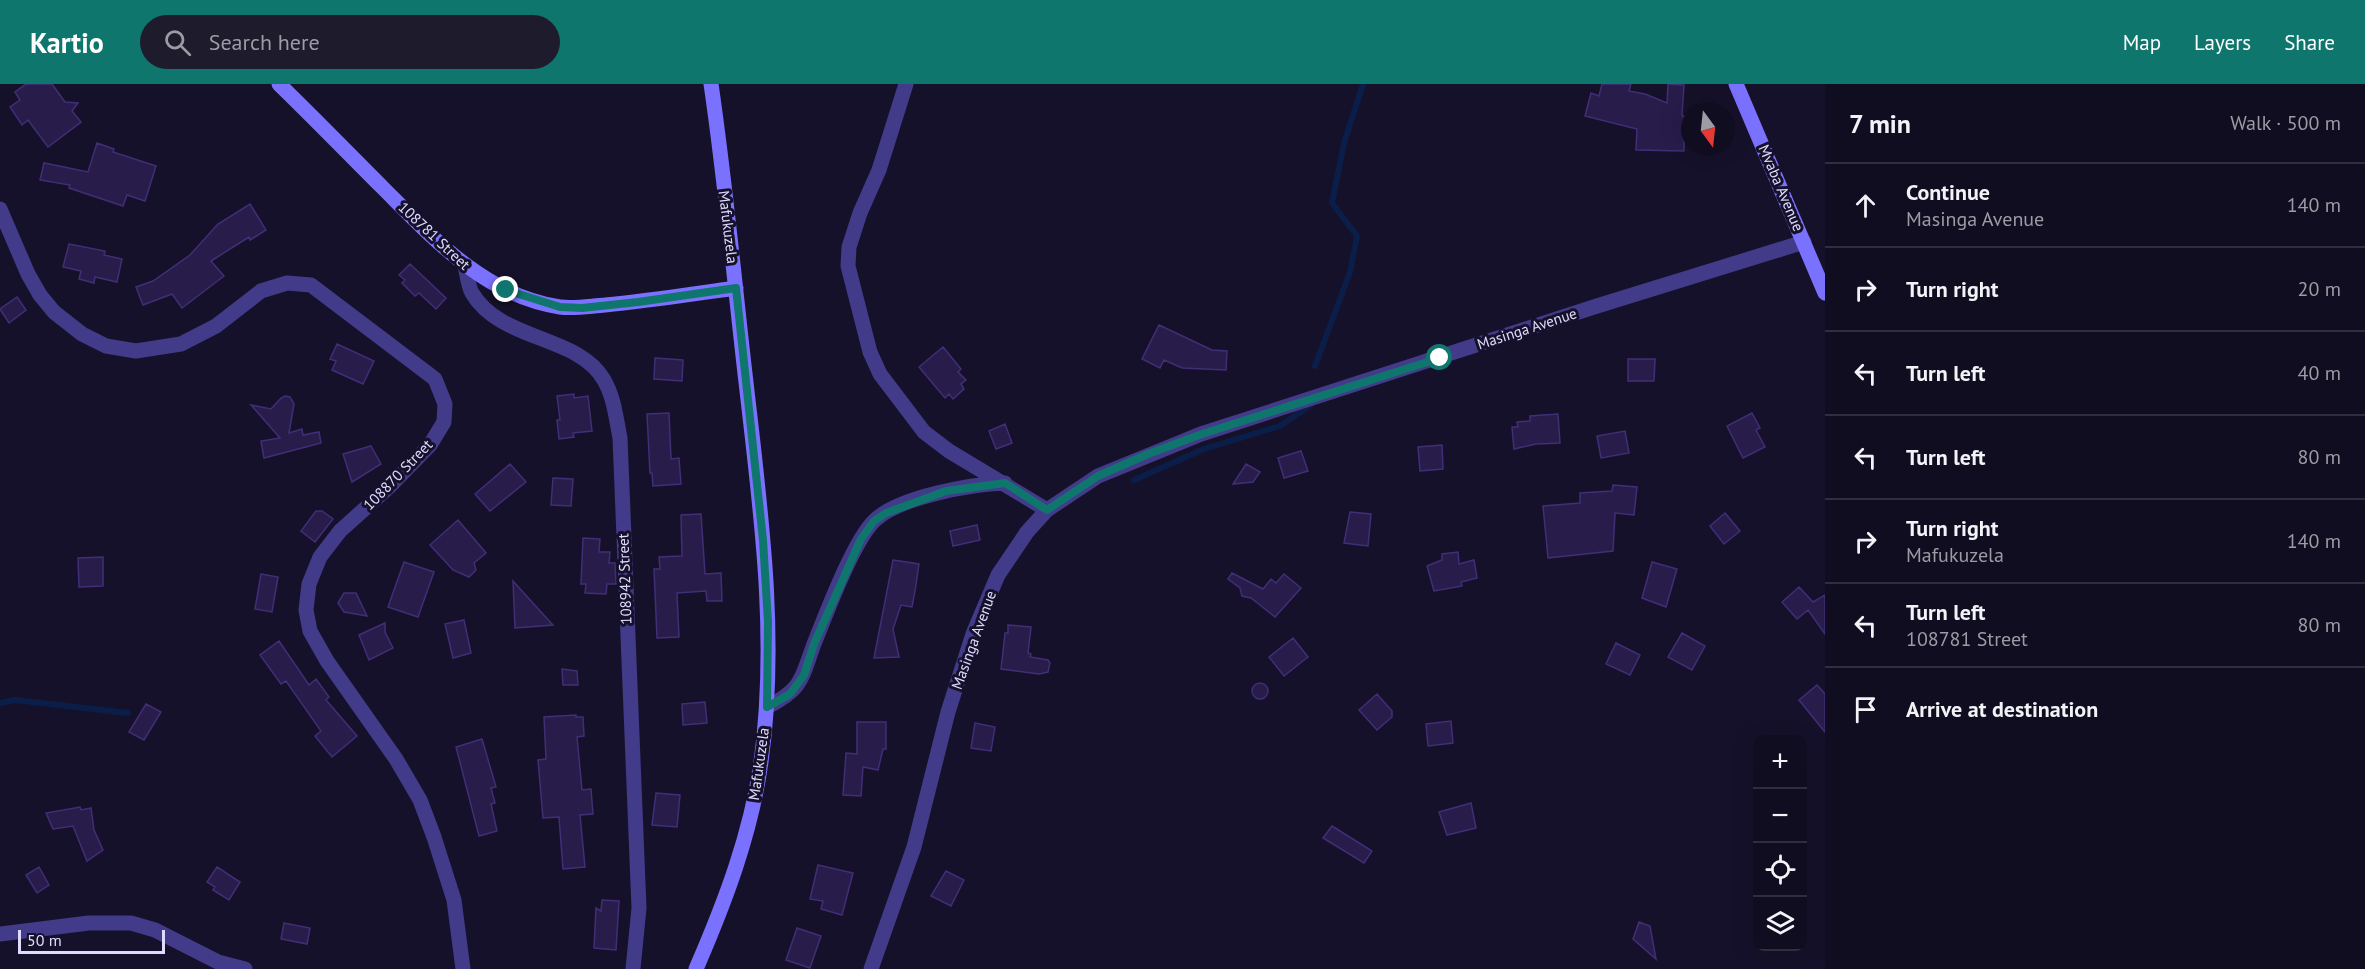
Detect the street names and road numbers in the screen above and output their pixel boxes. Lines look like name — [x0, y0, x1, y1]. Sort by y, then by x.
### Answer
street label: Mvaba Avenue — [1755, 142, 1808, 234]
street label: Mafukuzela — [715, 189, 742, 265]
street label: 108781 Street — [394, 198, 474, 274]
street label: Masinga Avenue — [1475, 303, 1579, 354]
street label: 108870 Street — [359, 435, 436, 514]
street label: 108942 Street — [613, 533, 636, 625]
street label: Masinga Avenue — [947, 588, 1000, 692]
street label: Mafukuzela — [744, 726, 773, 802]

